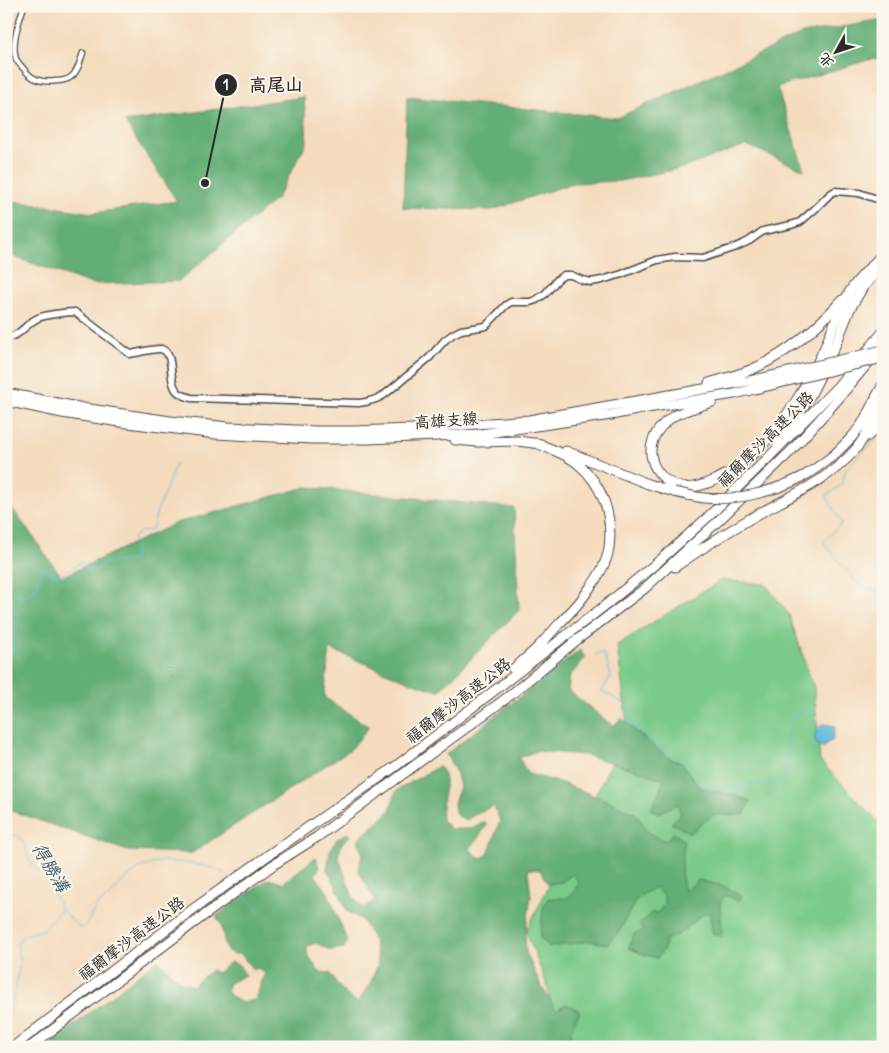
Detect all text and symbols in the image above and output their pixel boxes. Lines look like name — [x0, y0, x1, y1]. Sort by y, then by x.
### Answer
north arrow — [812, 28, 862, 78]
text: 北 — [815, 49, 837, 72]
callout: 高尾山 — [214, 68, 313, 101]
text: 高尾山 — [249, 73, 303, 96]
text: 1 — [223, 75, 229, 94]
street label: 福爾摩沙高速公路 — [713, 387, 817, 491]
street label: 高雄支線 — [413, 408, 479, 432]
street label: 福爾摩沙高速公路 — [401, 653, 515, 747]
water label: 得勝溝 — [27, 838, 76, 898]
street label: 福爾摩沙高速公路 — [74, 891, 188, 985]

